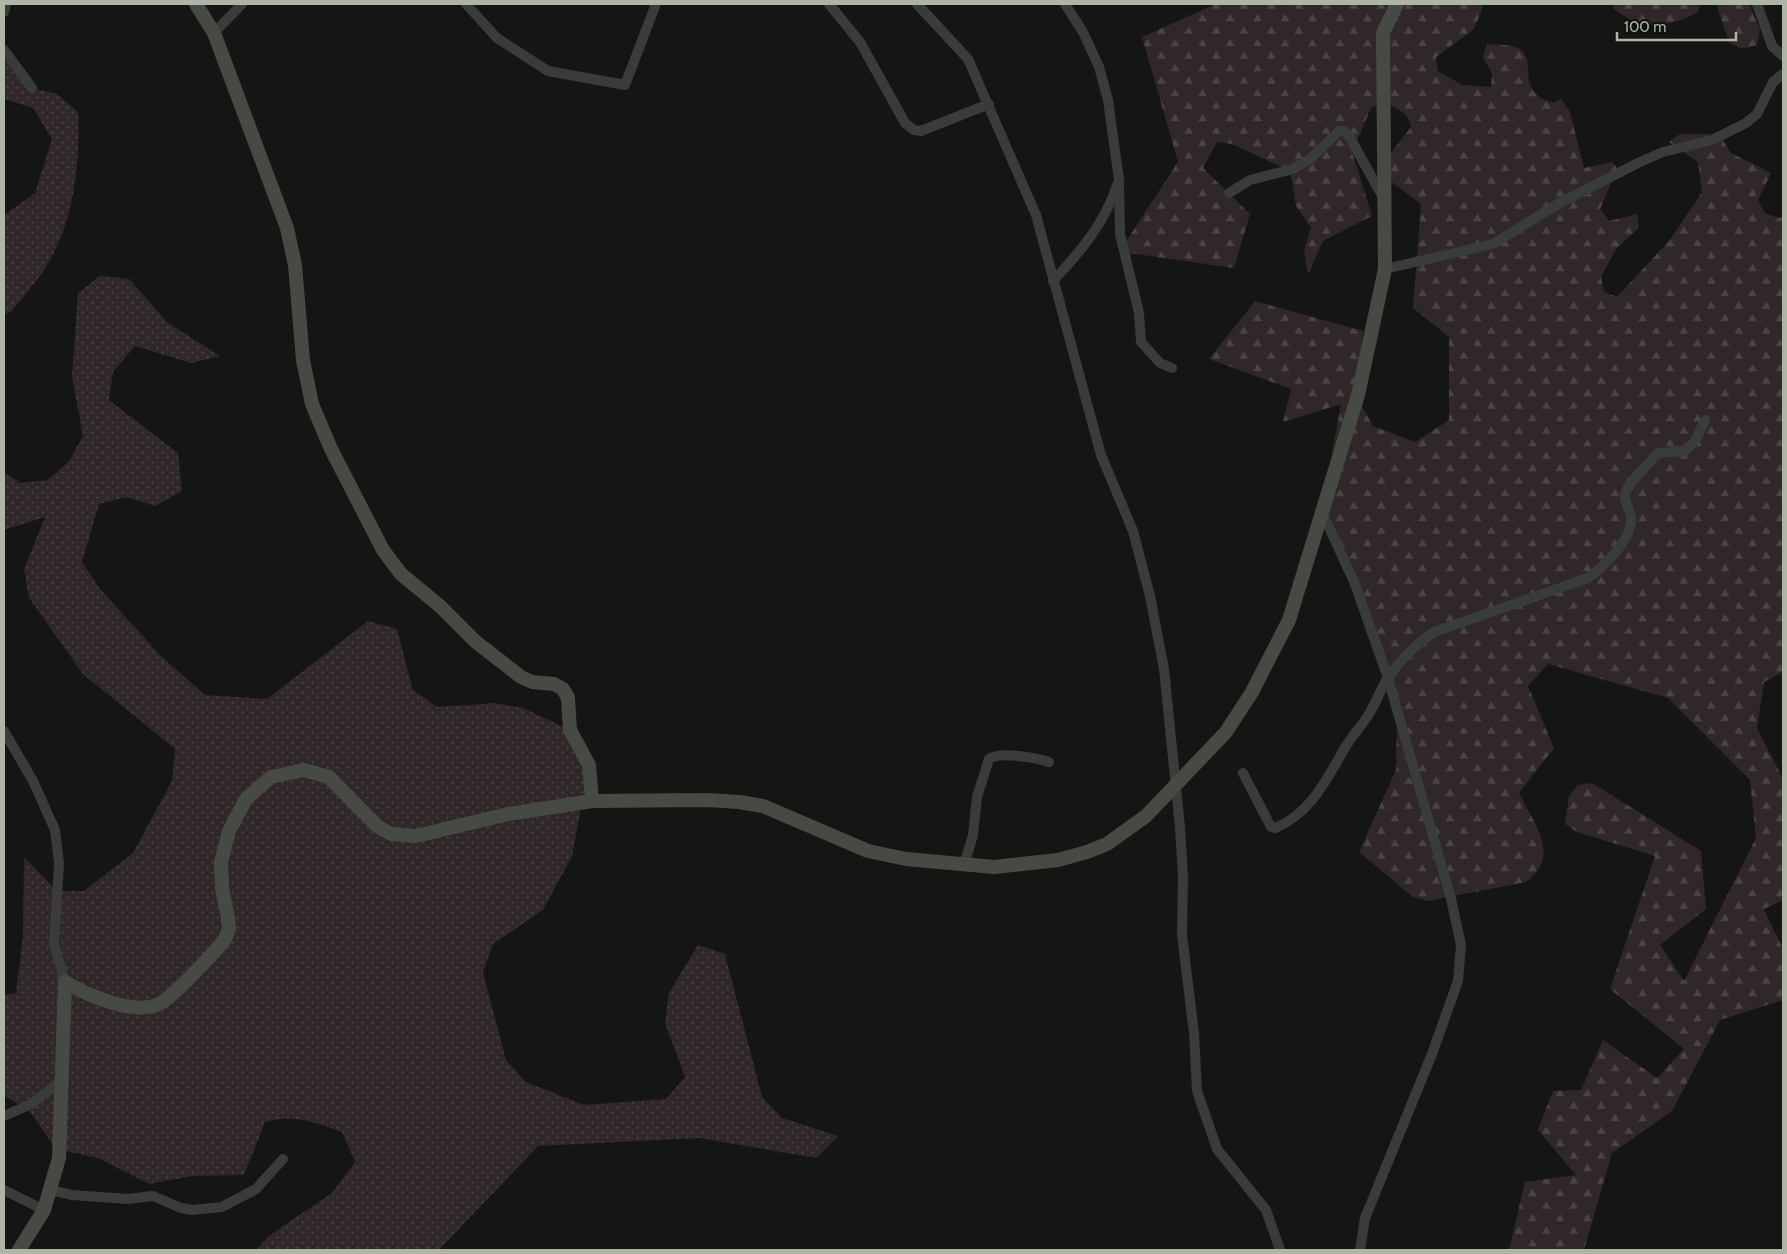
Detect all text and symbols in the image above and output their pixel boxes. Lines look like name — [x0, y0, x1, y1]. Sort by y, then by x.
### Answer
scale bar — [1617, 10, 1736, 42]
text: 100 m — [1624, 18, 1666, 36]

